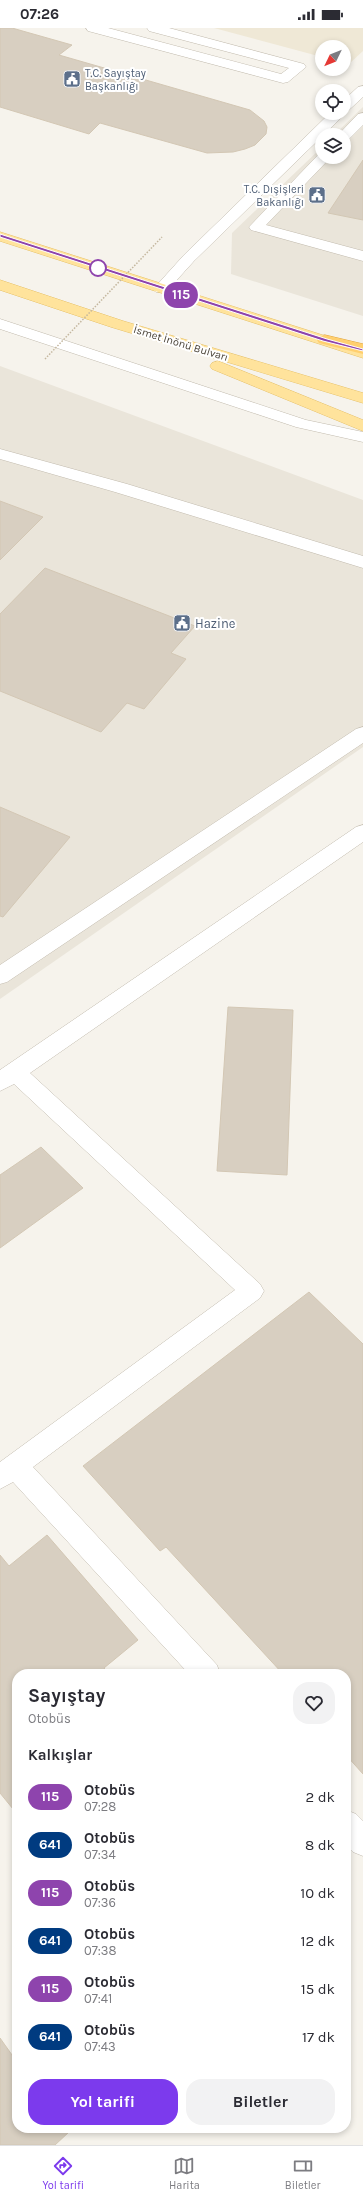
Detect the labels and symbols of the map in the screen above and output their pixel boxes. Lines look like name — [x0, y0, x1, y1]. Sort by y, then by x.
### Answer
north arrow — [315, 40, 351, 76]
place label: T.C. Sayıştay Başkanlığı — [85, 67, 146, 93]
public building icon: T.C. Sayıştay Başkanlığı — [62, 69, 82, 89]
place label: T.C. Dışişleri Bakanlığı — [244, 183, 304, 209]
public building icon: T.C. Dışişleri Bakanlığı — [307, 185, 327, 205]
unlabelled marker — [89, 259, 107, 277]
line badge: 115 — [158, 282, 204, 308]
street label: İsmet İnönü Bulvarı — [132, 322, 230, 364]
public building icon: Hazine — [172, 613, 192, 633]
place label: Hazine — [195, 616, 236, 631]

